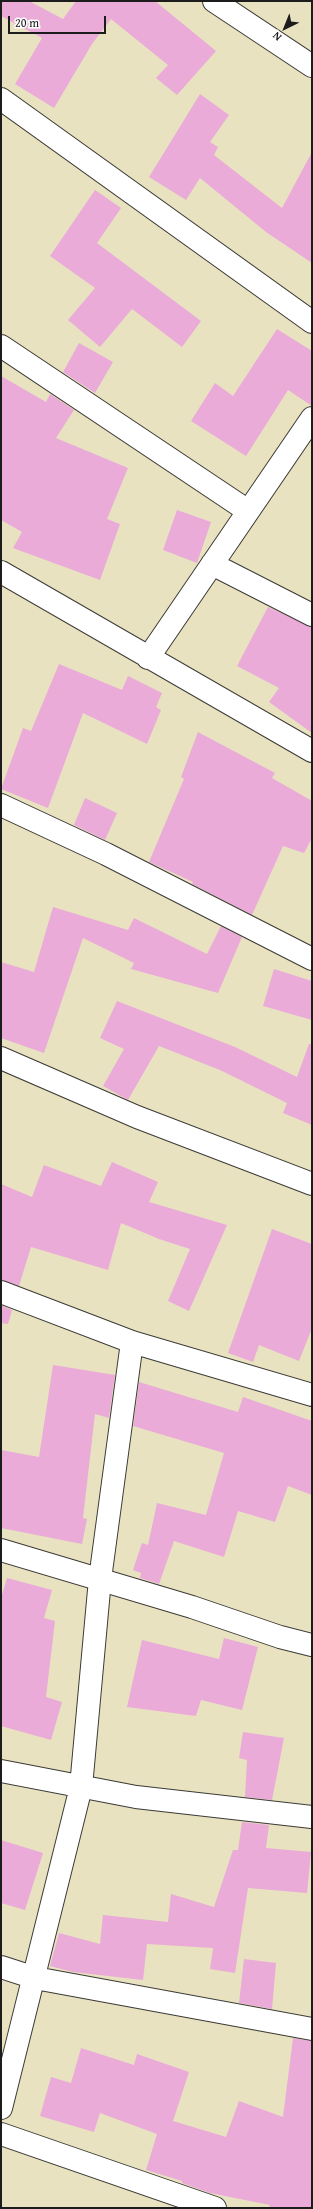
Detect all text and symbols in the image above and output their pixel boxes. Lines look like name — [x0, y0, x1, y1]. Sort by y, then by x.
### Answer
scale bar — [10, 8, 108, 34]
north arrow — [265, 8, 305, 48]
text: 20 m — [15, 14, 39, 31]
text: N — [269, 28, 285, 45]

